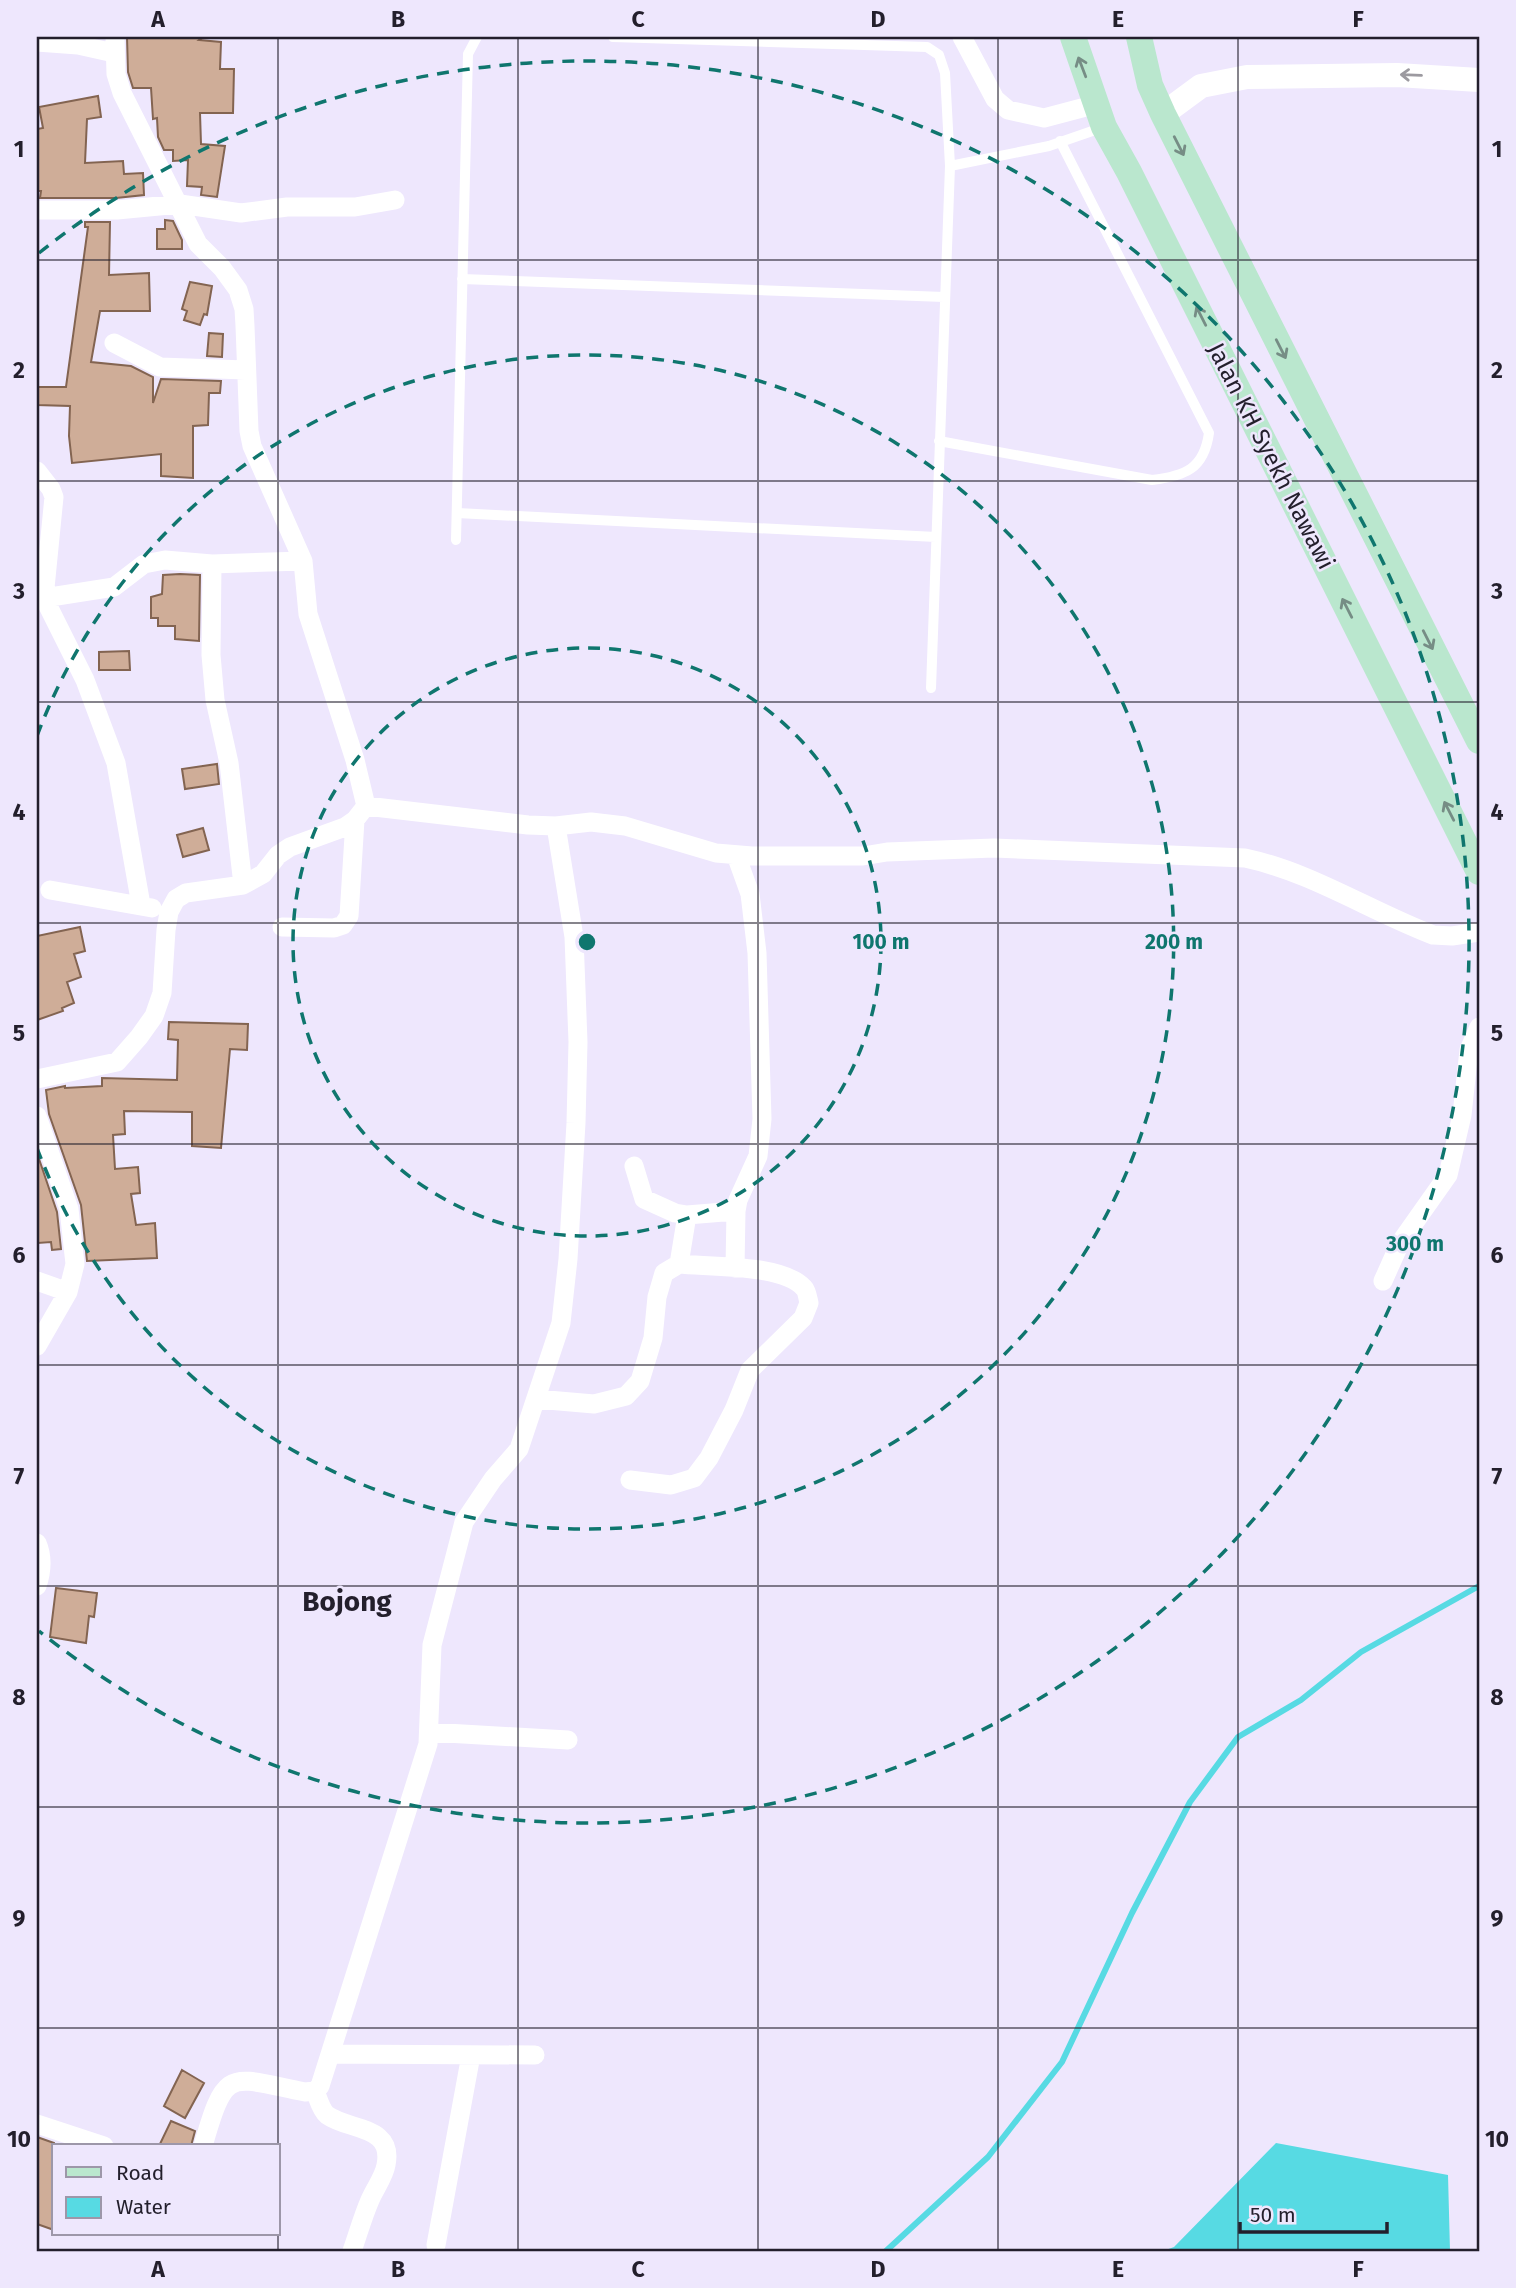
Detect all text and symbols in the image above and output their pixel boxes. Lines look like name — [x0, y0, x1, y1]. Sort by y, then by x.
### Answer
text: A — [150, 5, 165, 33]
text: B — [391, 5, 405, 33]
text: C — [631, 5, 645, 33]
text: D — [871, 5, 886, 33]
text: E — [1112, 5, 1124, 33]
text: F — [1352, 5, 1364, 33]
one-way arrow — [1075, 57, 1088, 79]
one-way arrow — [1400, 69, 1423, 82]
text: 1 — [14, 135, 24, 163]
one-way arrow — [1172, 135, 1186, 156]
text: 1 — [1492, 135, 1502, 163]
one-way arrow — [1194, 306, 1208, 327]
street label: Jalan KH Syekh Nawawi — [1202, 338, 1340, 574]
one-way arrow — [1275, 338, 1289, 359]
text: 2 — [13, 356, 25, 384]
text: 2 — [1491, 356, 1503, 384]
text: 3 — [12, 577, 25, 605]
text: 3 — [1490, 577, 1503, 605]
one-way arrow — [1339, 598, 1353, 619]
one-way arrow — [1422, 629, 1436, 650]
text: 4 — [13, 798, 26, 826]
text: 4 — [1491, 798, 1504, 826]
one-way arrow — [1441, 801, 1455, 822]
text: 100 m — [852, 929, 910, 955]
text: 200 m — [1145, 929, 1203, 955]
centre of rings — [575, 930, 599, 954]
text: 5 — [13, 1019, 25, 1047]
text: 5 — [1491, 1019, 1503, 1047]
text: 300 m — [1385, 1231, 1444, 1257]
text: 6 — [13, 1241, 26, 1269]
text: 6 — [1491, 1241, 1504, 1269]
text: 7 — [14, 1462, 25, 1490]
text: 7 — [1492, 1462, 1503, 1490]
district label: Bojong — [302, 1585, 392, 1618]
text: 8 — [12, 1683, 26, 1711]
text: 8 — [1490, 1683, 1504, 1711]
text: 9 — [13, 1904, 26, 1932]
text: 9 — [1491, 1904, 1504, 1932]
text: 10 — [7, 2125, 31, 2153]
text: 10 — [1485, 2125, 1509, 2153]
legend — [52, 2144, 280, 2236]
text: Road — [116, 2160, 164, 2186]
scale bar — [1240, 2190, 1386, 2234]
text: Water — [116, 2194, 171, 2220]
text: 50 m — [1250, 2202, 1296, 2228]
text: A — [150, 2255, 165, 2283]
text: B — [391, 2255, 405, 2283]
text: C — [631, 2255, 645, 2283]
text: D — [871, 2255, 886, 2283]
text: E — [1112, 2255, 1124, 2283]
text: F — [1352, 2255, 1364, 2283]

